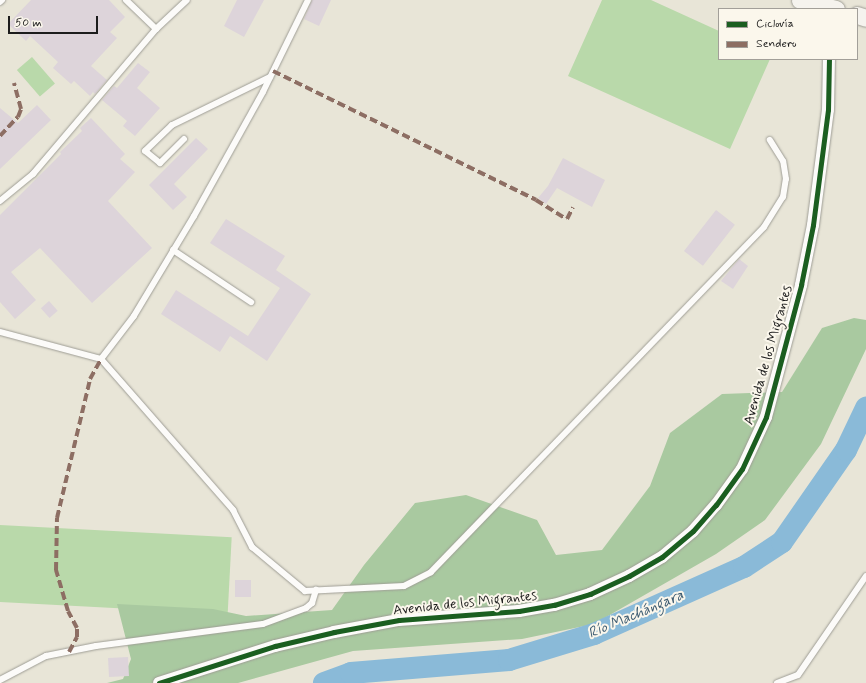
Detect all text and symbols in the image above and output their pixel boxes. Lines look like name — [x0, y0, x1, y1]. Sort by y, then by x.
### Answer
scale bar — [10, 8, 100, 34]
legend — [718, 8, 858, 60]
text: 50 m — [15, 15, 42, 31]
text: Ciclovía — [756, 16, 794, 32]
text: Sendero — [756, 36, 797, 52]
street label: Avenida de los Migrantes — [740, 282, 796, 428]
street label: Avenida de los Migrantes — [391, 587, 539, 619]
water label: Río Machángara — [585, 587, 687, 643]

